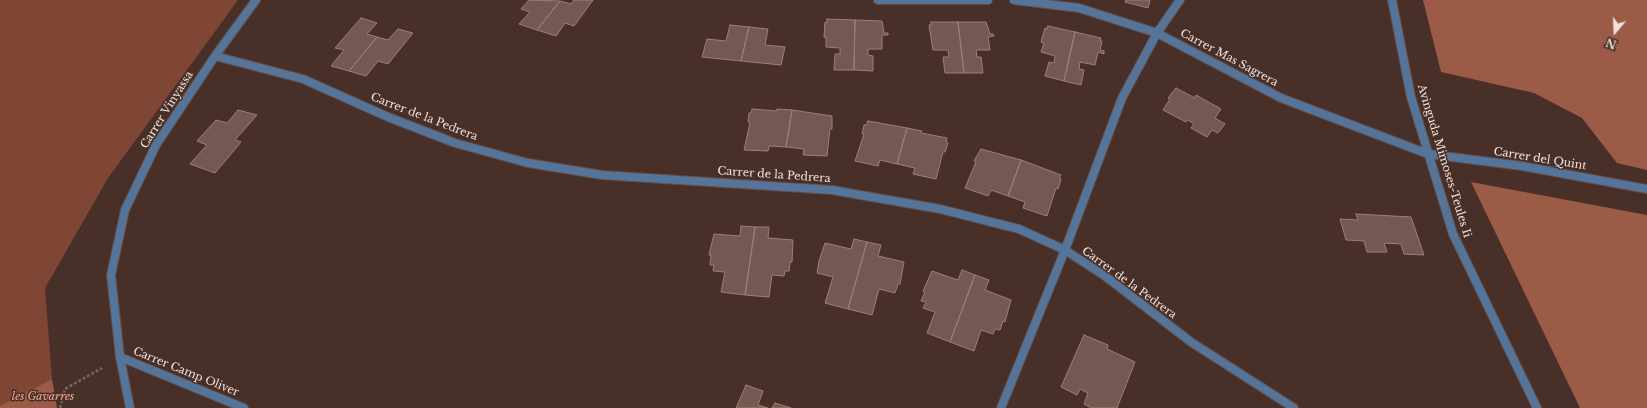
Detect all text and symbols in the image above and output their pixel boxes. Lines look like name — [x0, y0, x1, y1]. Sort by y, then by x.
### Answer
north arrow — [1595, 12, 1635, 52]
street label: Carrer Mas Sagrera — [1178, 27, 1280, 89]
text: N — [1604, 35, 1618, 52]
street label: Carrer Vinyassa — [138, 69, 196, 151]
street label: Avinguda Mimoses-Teules Ii — [1414, 83, 1474, 239]
street label: Carrer de la Pedrera — [369, 91, 479, 143]
street label: Carrer del Quint — [1493, 145, 1587, 173]
street label: Carrer de la Pedrera — [717, 164, 831, 186]
street label: Carrer de la Pedrera — [1079, 244, 1179, 322]
street label: Carrer Camp Oliver — [131, 345, 241, 399]
park label: les Gavarres — [12, 390, 74, 404]

